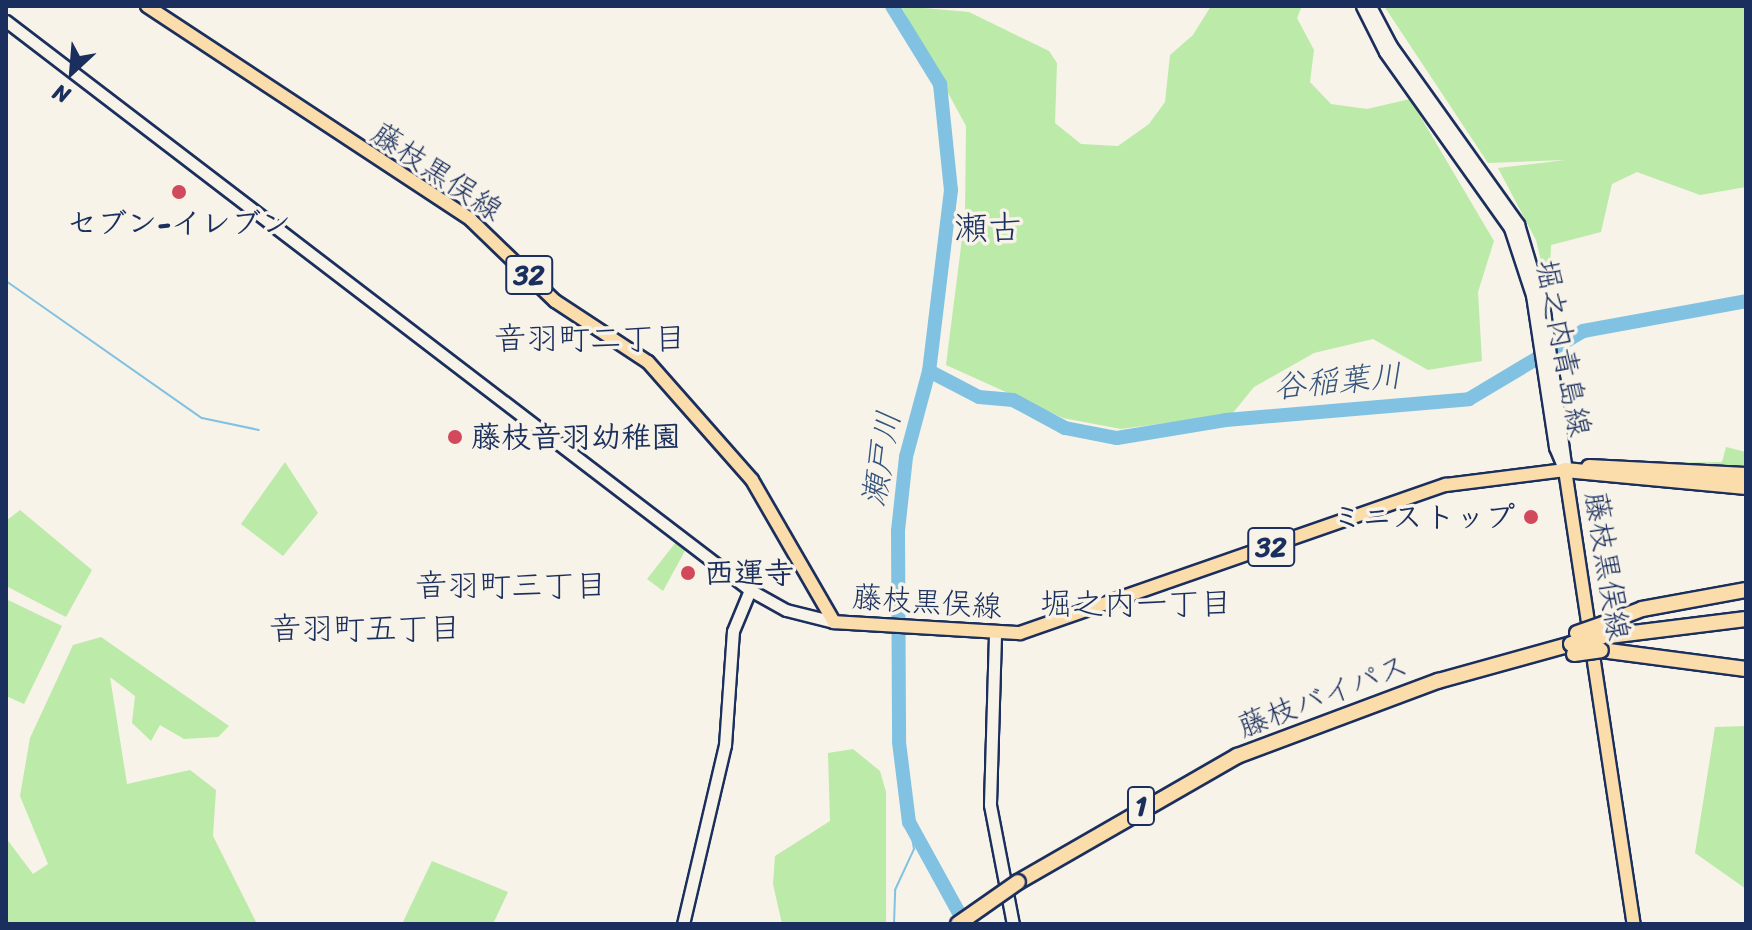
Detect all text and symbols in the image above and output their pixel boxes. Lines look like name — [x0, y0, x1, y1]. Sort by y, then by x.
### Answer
north arrow — [32, 32, 112, 112]
text: N — [46, 73, 77, 115]
street label: 藤枝黒俣線 — [365, 115, 509, 229]
marker: セブン-イレブン — [170, 183, 188, 201]
place label: セブン-イレブン — [67, 205, 291, 241]
district label: 瀬古 — [954, 209, 1022, 249]
road number: 32 — [505, 251, 553, 299]
street label: 堀之内青島線 — [1528, 256, 1598, 440]
district label: 音羽町二丁目 — [494, 320, 686, 358]
water label: 谷稲葉川 — [1273, 357, 1403, 407]
water label: 瀬戸川 — [855, 408, 909, 510]
place label: 藤枝音羽幼稚園 — [471, 419, 681, 455]
marker: 藤枝音羽幼稚園 — [446, 428, 464, 446]
street label: 藤枝黒俣線 — [1577, 489, 1637, 643]
place label: ミニストップ — [1335, 499, 1515, 535]
marker: ミニストップ — [1522, 508, 1540, 526]
road number: 32 — [1247, 523, 1295, 571]
place label: 西運寺 — [704, 555, 794, 591]
marker: 西運寺 — [679, 564, 697, 582]
district label: 音羽町三丁目 — [415, 567, 607, 605]
street label: 藤枝黒俣線 — [851, 579, 1003, 625]
district label: 堀之内一丁目 — [1040, 585, 1232, 623]
district label: 音羽町五丁目 — [269, 610, 461, 648]
street label: 藤枝バイパス — [1233, 647, 1413, 745]
road number: 1 — [1125, 782, 1157, 830]

